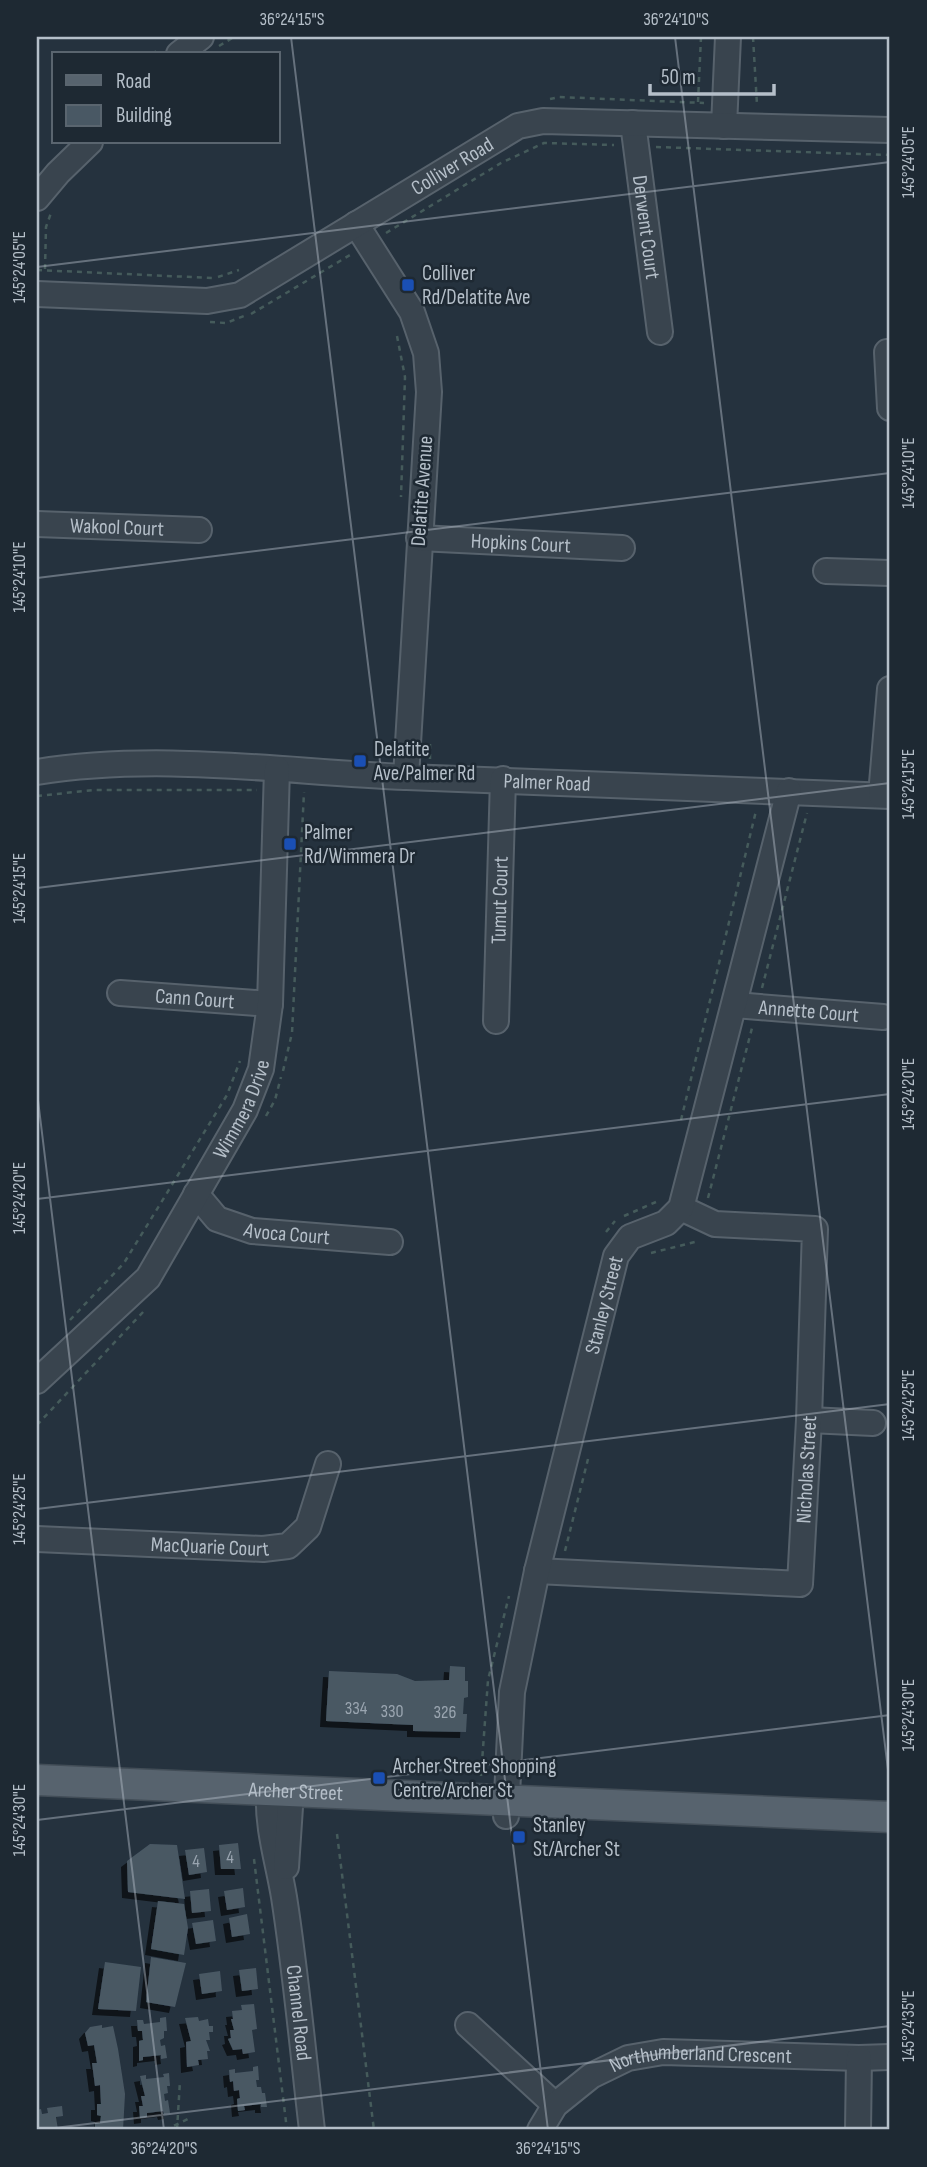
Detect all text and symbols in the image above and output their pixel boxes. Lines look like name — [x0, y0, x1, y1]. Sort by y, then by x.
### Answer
text: 36°24'15"S — [260, 9, 325, 30]
text: 36°24'10"S — [643, 9, 709, 30]
legend — [52, 52, 280, 144]
scale bar — [650, 52, 775, 96]
text: 50 m — [661, 65, 696, 90]
text: Road — [116, 69, 151, 94]
text: Building — [116, 103, 172, 128]
text: 145°24'05"E — [898, 126, 919, 198]
street label: Colliver Road — [407, 132, 498, 201]
street label: Derwent Court — [627, 174, 666, 280]
text: 145°24'05"E — [9, 231, 30, 303]
place label: Colliver Rd/Delatite Ave — [422, 261, 531, 310]
marker: Colliver Rd/Delatite Ave — [400, 277, 416, 293]
street label: Delatite Avenue — [406, 435, 438, 547]
text: 145°24'10"E — [898, 437, 919, 509]
street label: Wakool Court — [70, 513, 164, 541]
street label: Hopkins Court — [470, 528, 571, 558]
text: 145°24'10"E — [9, 541, 30, 613]
place label: Delatite Ave/Palmer Rd — [373, 737, 475, 786]
text: 145°24'15"E — [898, 749, 919, 819]
marker: Delatite Ave/Palmer Rd — [352, 753, 368, 769]
street label: Palmer Road — [503, 768, 591, 796]
place label: Palmer Rd/Wimmera Dr — [304, 820, 415, 869]
marker: Palmer Rd/Wimmera Dr — [282, 836, 298, 852]
text: 145°24'15"E — [9, 853, 30, 923]
street label: Tumut Court — [486, 856, 513, 944]
street label: Cann Court — [154, 983, 235, 1014]
street label: Annette Court — [757, 994, 860, 1027]
street label: Wimmera Drive — [207, 1058, 275, 1163]
text: 145°24'20"E — [898, 1058, 919, 1130]
text: 145°24'20"E — [9, 1162, 30, 1234]
street label: Avoca Court — [240, 1216, 331, 1250]
street label: Stanley Street — [579, 1253, 628, 1357]
text: 145°24'25"E — [898, 1369, 919, 1441]
street label: Nicholas Street — [791, 1415, 822, 1524]
text: 145°24'25"E — [9, 1473, 30, 1545]
street label: MacQuarie Court — [150, 1532, 270, 1561]
text: 145°24'30"E — [898, 1679, 919, 1751]
house number: 334 — [345, 1698, 368, 1719]
house number: 330 — [380, 1701, 404, 1722]
house number: 326 — [434, 1702, 457, 1723]
place label: Archer Street Shopping Centre/Archer St — [392, 1754, 556, 1803]
marker: Archer Street Shopping Centre/Archer St — [371, 1770, 387, 1786]
street label: Archer Street — [247, 1777, 344, 1806]
text: 145°24'30"E — [9, 1784, 30, 1856]
place label: Stanley St/Archer St — [533, 1813, 620, 1862]
marker: Stanley St/Archer St — [511, 1829, 527, 1845]
house number: 4 — [226, 1847, 234, 1868]
house number: 4 — [192, 1851, 200, 1872]
street label: Channel Road — [281, 1963, 317, 2062]
text: 145°24'35"E — [898, 1990, 919, 2062]
street label: Northumberland Crescent — [605, 2039, 792, 2078]
text: 36°24'20"S — [131, 2138, 198, 2159]
text: 36°24'15"S — [516, 2138, 581, 2159]

